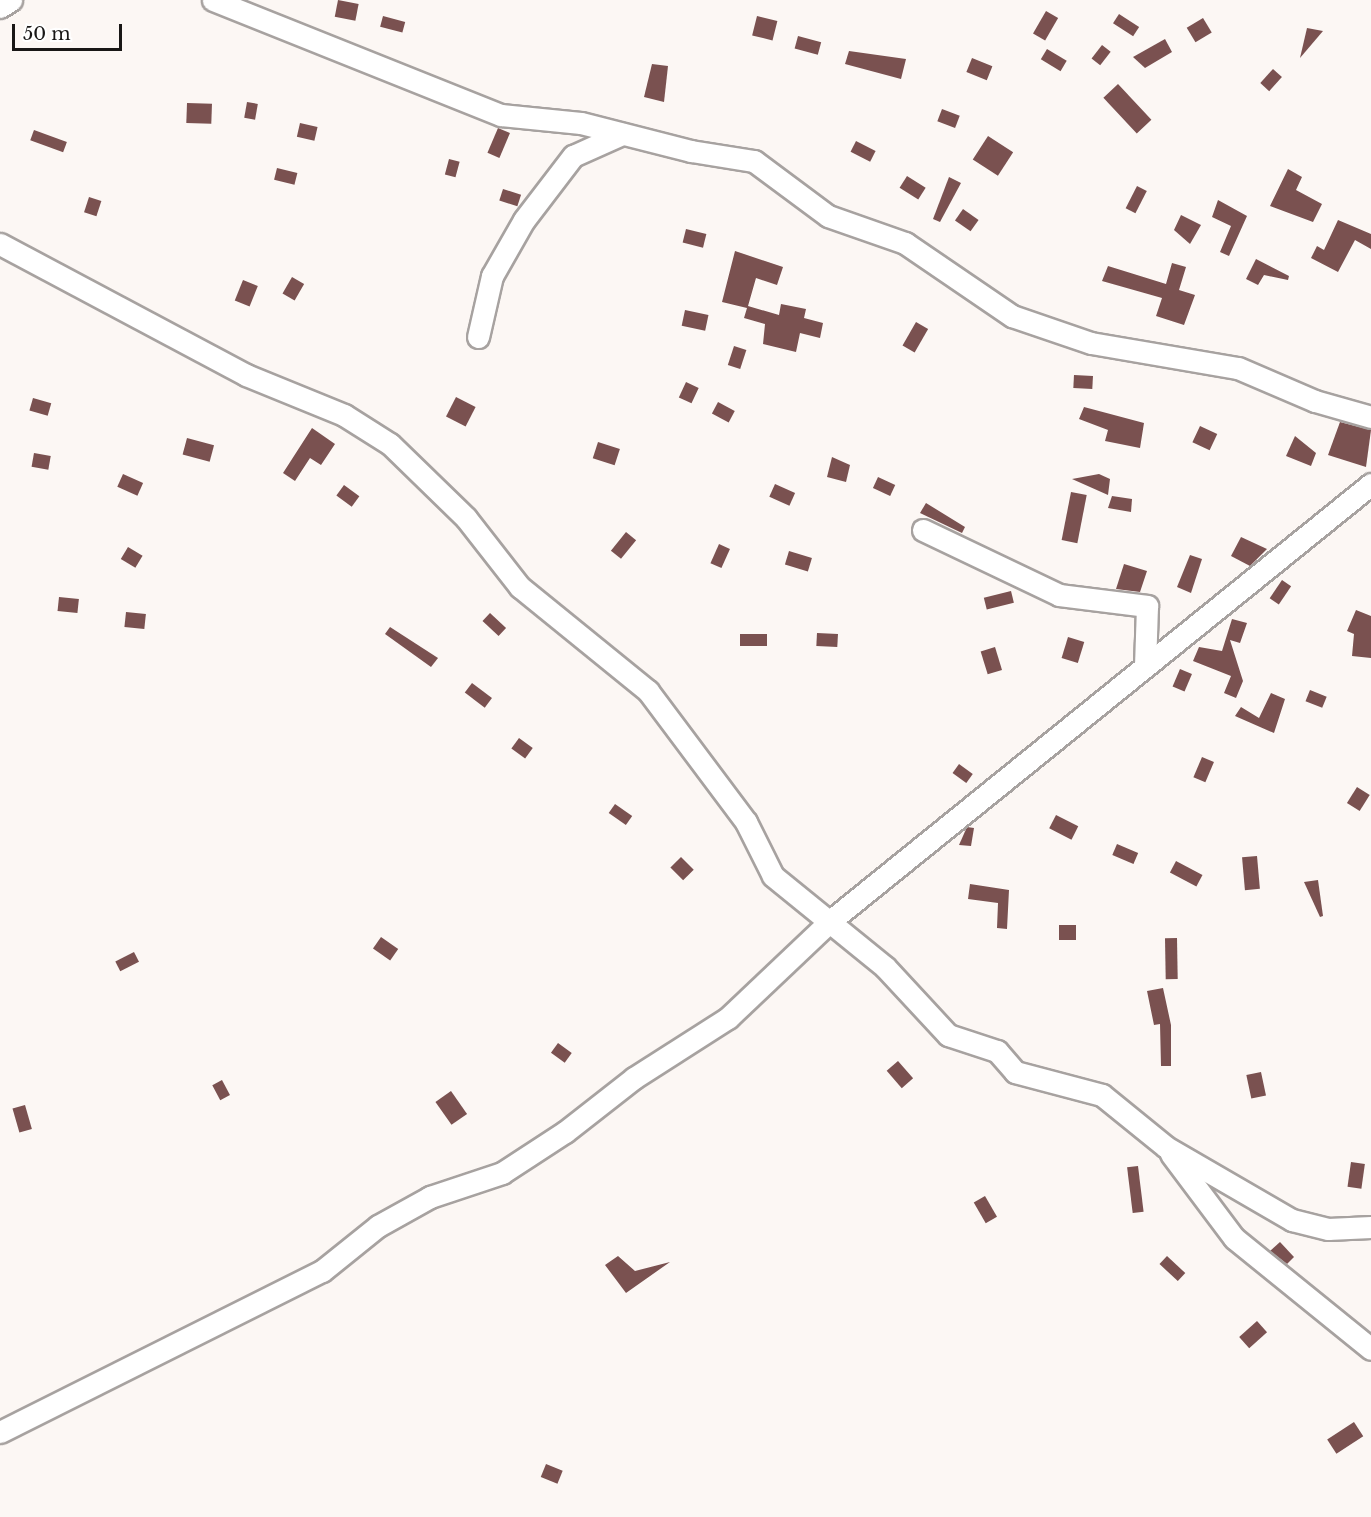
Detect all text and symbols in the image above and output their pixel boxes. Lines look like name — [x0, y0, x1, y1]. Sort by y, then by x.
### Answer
scale bar — [15, 12, 124, 50]
text: 50 m — [23, 23, 71, 45]

